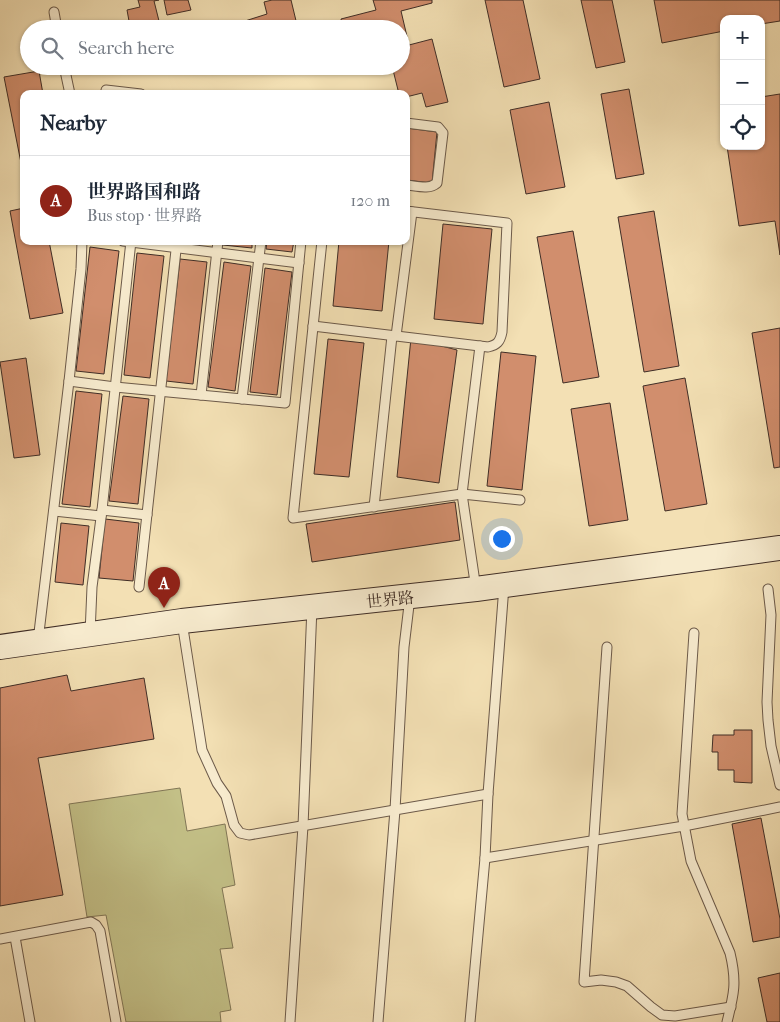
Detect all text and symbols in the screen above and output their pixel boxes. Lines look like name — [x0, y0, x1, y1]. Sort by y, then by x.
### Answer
map controls — [720, 15, 765, 150]
button: + — [720, 15, 765, 60]
search box — [20, 20, 410, 75]
icon: search — [38, 34, 66, 62]
text: Search here — [78, 37, 174, 59]
button: − — [720, 60, 765, 105]
button: locate — [720, 105, 765, 150]
text: Nearby — [40, 111, 106, 135]
text: 世界路国和路 — [87, 181, 201, 203]
text: A — [51, 191, 61, 210]
text: 120 m — [351, 191, 390, 210]
text: Bus stop · 世界路 — [87, 206, 202, 225]
your location — [489, 526, 515, 552]
pin: A — [148, 567, 180, 608]
street label: 世界路 — [365, 588, 415, 611]

